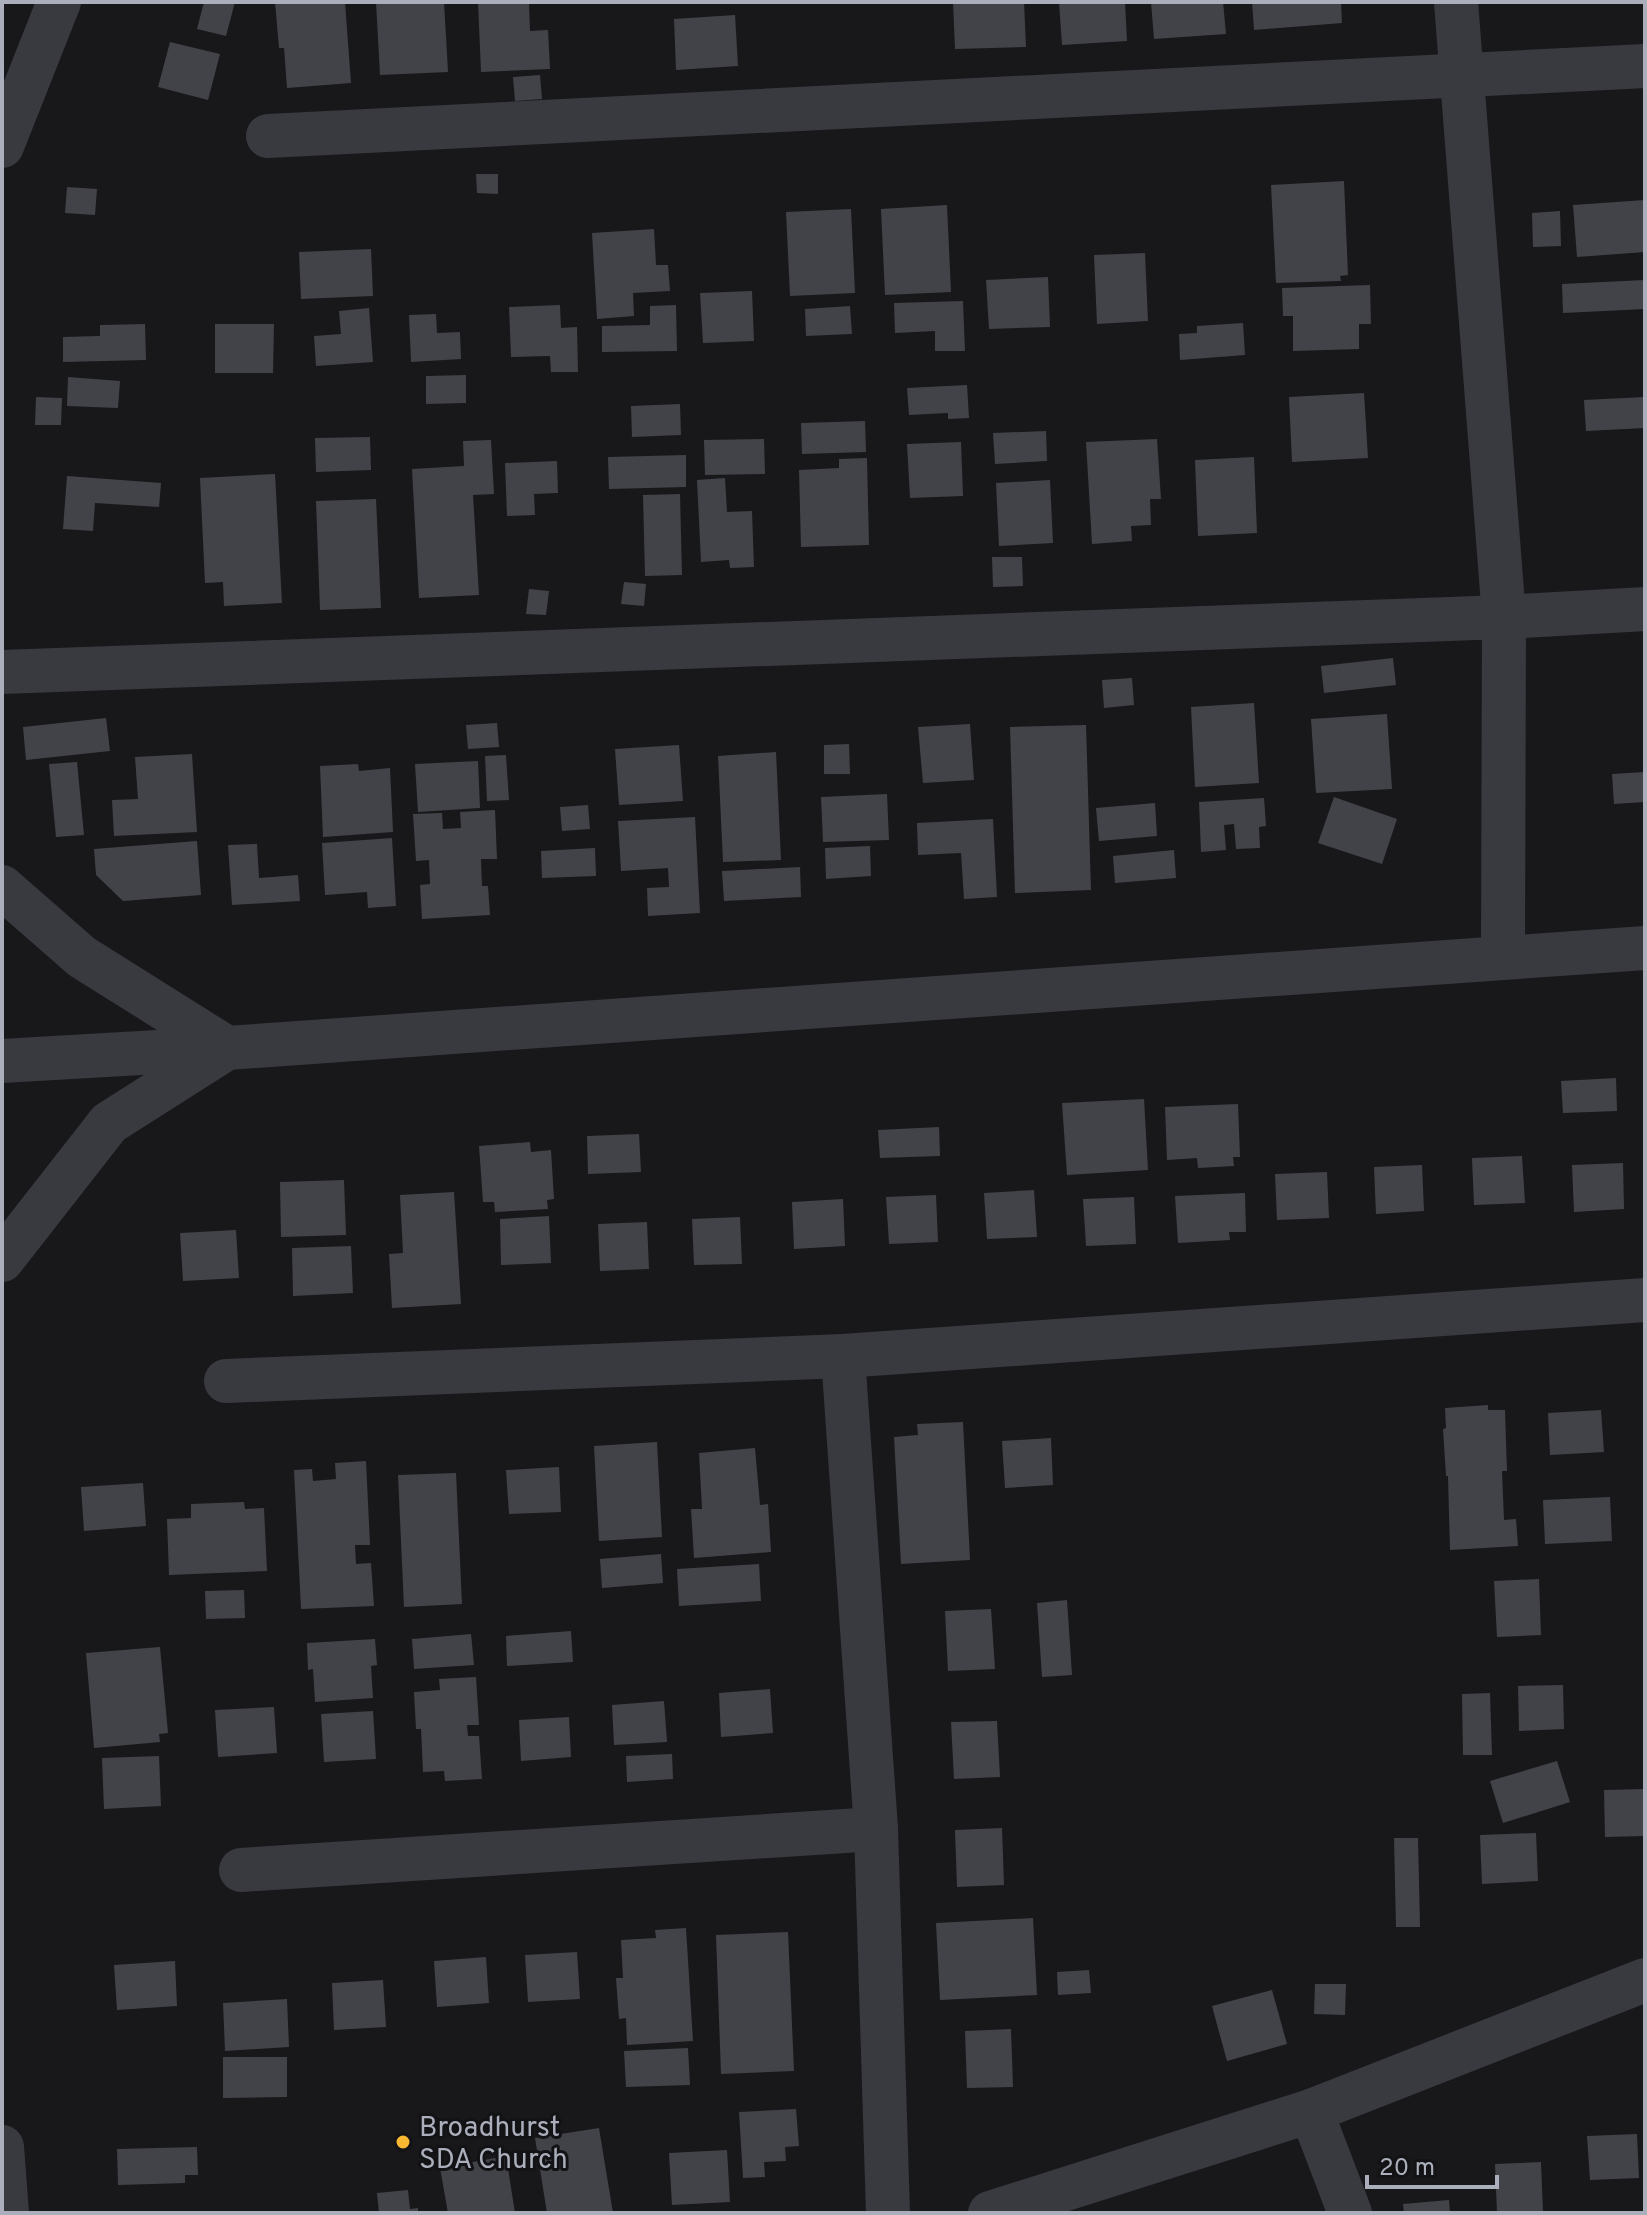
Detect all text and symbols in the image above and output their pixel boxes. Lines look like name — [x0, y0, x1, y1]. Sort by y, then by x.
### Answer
place label: Broadhurst SDA Church — [419, 2111, 568, 2179]
marker: Broadhurst SDA Church — [394, 2133, 412, 2151]
scale bar — [1367, 2139, 1497, 2189]
text: 20 m — [1379, 2154, 1435, 2184]

